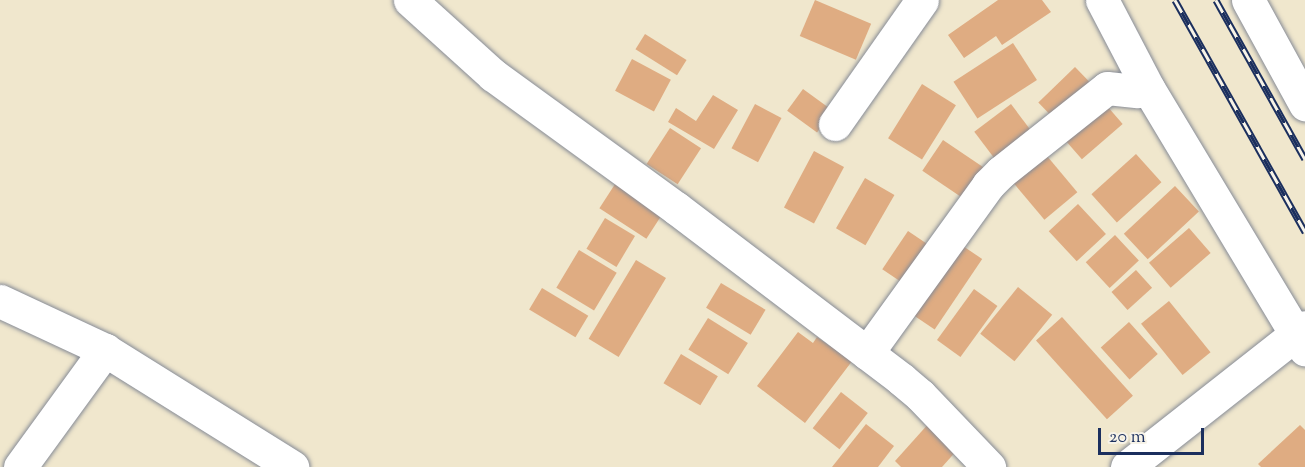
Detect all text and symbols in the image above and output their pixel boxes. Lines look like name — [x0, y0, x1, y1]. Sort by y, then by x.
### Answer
scale bar — [1101, 416, 1208, 454]
text: 20 m — [1109, 425, 1146, 451]

